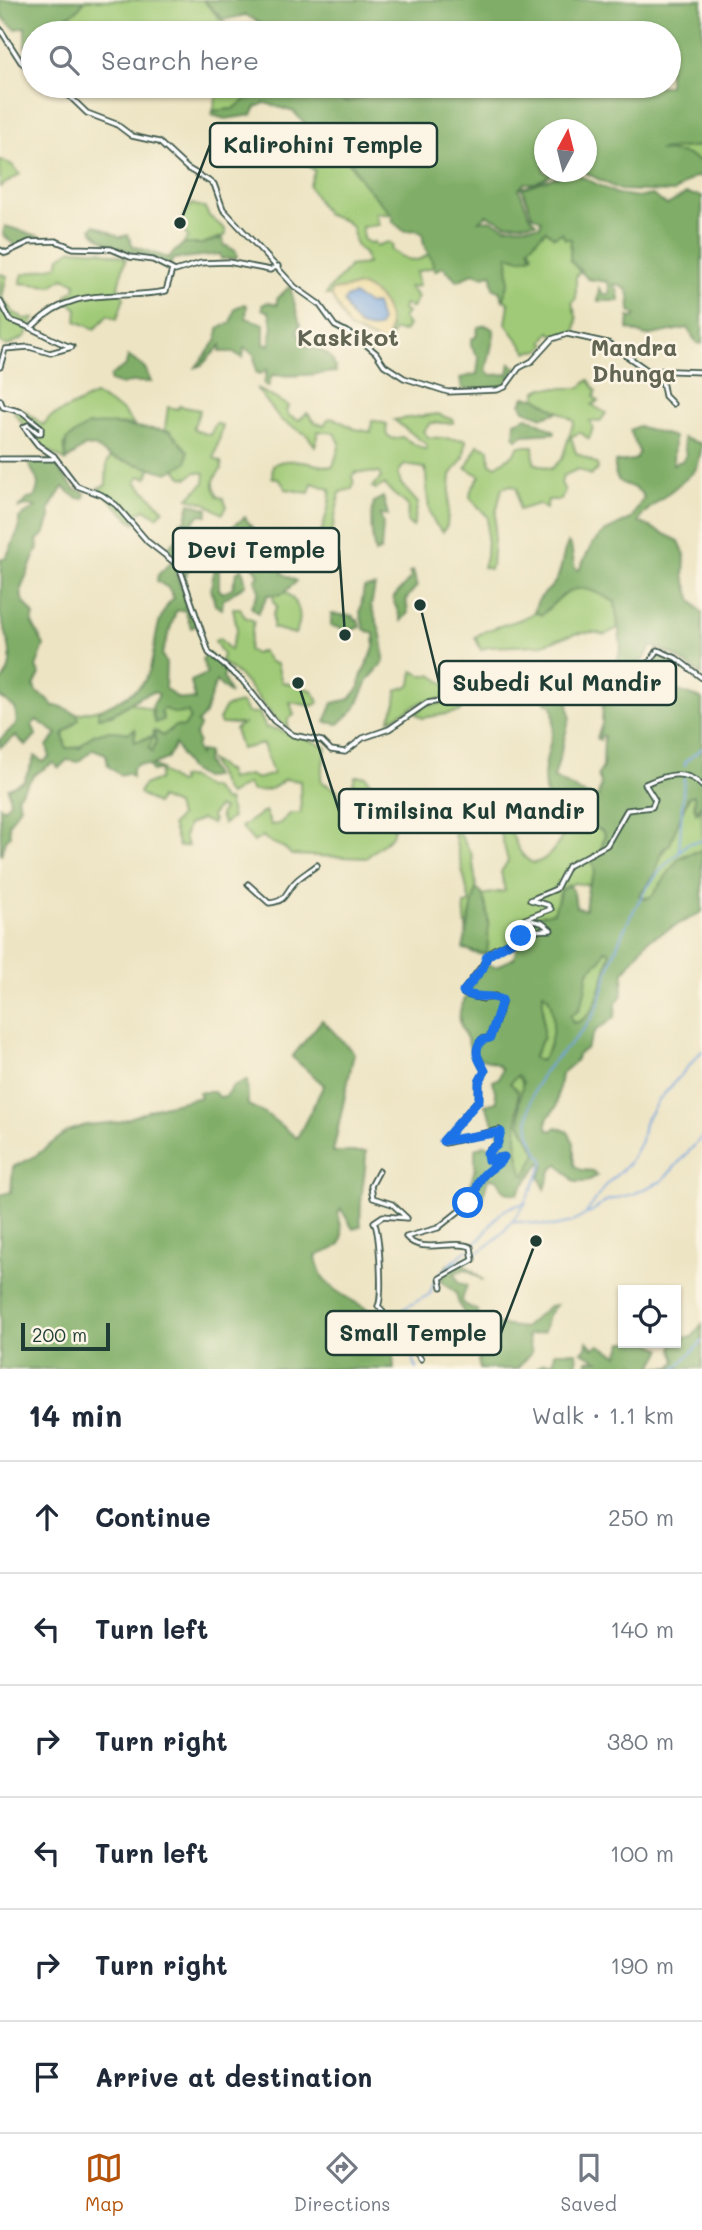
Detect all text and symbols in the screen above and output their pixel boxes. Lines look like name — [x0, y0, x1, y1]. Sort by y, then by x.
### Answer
search box — [21, 21, 681, 98]
icon: search — [45, 41, 83, 79]
text: Search here — [101, 43, 259, 77]
north arrow — [534, 119, 597, 182]
callout: Kalirohini Temple — [210, 123, 437, 167]
text: Kalirohini Temple — [223, 129, 423, 159]
district label: Kaskikot — [297, 321, 399, 352]
district label: Mandra Dhunga — [591, 332, 677, 388]
callout: Devi Temple — [173, 528, 339, 572]
text: Devi Temple — [187, 534, 325, 564]
callout: Subedi Kul Mandir — [439, 661, 676, 705]
text: Subedi Kul Mandir — [452, 667, 662, 697]
callout: Timilsina Kul Mandir — [339, 789, 598, 833]
text: Timilsina Kul Mandir — [353, 795, 585, 825]
route end — [505, 920, 536, 951]
route start — [452, 1187, 483, 1218]
map controls — [618, 1285, 681, 1348]
button: locate — [618, 1285, 681, 1348]
callout: Small Temple — [326, 1311, 501, 1355]
text: Small Temple — [339, 1317, 487, 1347]
scale bar — [21, 1320, 110, 1352]
text: 200 m — [32, 1322, 87, 1347]
text: 14 min — [28, 1395, 122, 1435]
text: Walk · 1.1 km — [531, 1400, 674, 1430]
icon: ahead — [28, 1498, 66, 1536]
text: Continue — [95, 1500, 211, 1534]
text: 250 m — [608, 1502, 674, 1532]
icon: left — [28, 1610, 66, 1648]
text: Turn left — [95, 1612, 208, 1646]
text: 140 m — [610, 1614, 674, 1644]
icon: right — [28, 1722, 66, 1760]
text: Turn right — [95, 1724, 228, 1758]
text: 380 m — [607, 1726, 674, 1756]
icon: left — [28, 1834, 66, 1872]
text: Turn left — [95, 1836, 208, 1870]
text: 100 m — [610, 1838, 674, 1868]
icon: right — [28, 1946, 66, 1984]
text: Turn right — [95, 1948, 228, 1982]
text: 190 m — [610, 1950, 674, 1980]
icon: arrive — [28, 2058, 66, 2096]
text: Arrive at destination — [95, 2060, 372, 2094]
tab: Map — [85, 2149, 124, 2216]
tab: Directions — [294, 2149, 390, 2216]
tab: Saved — [561, 2149, 617, 2216]

